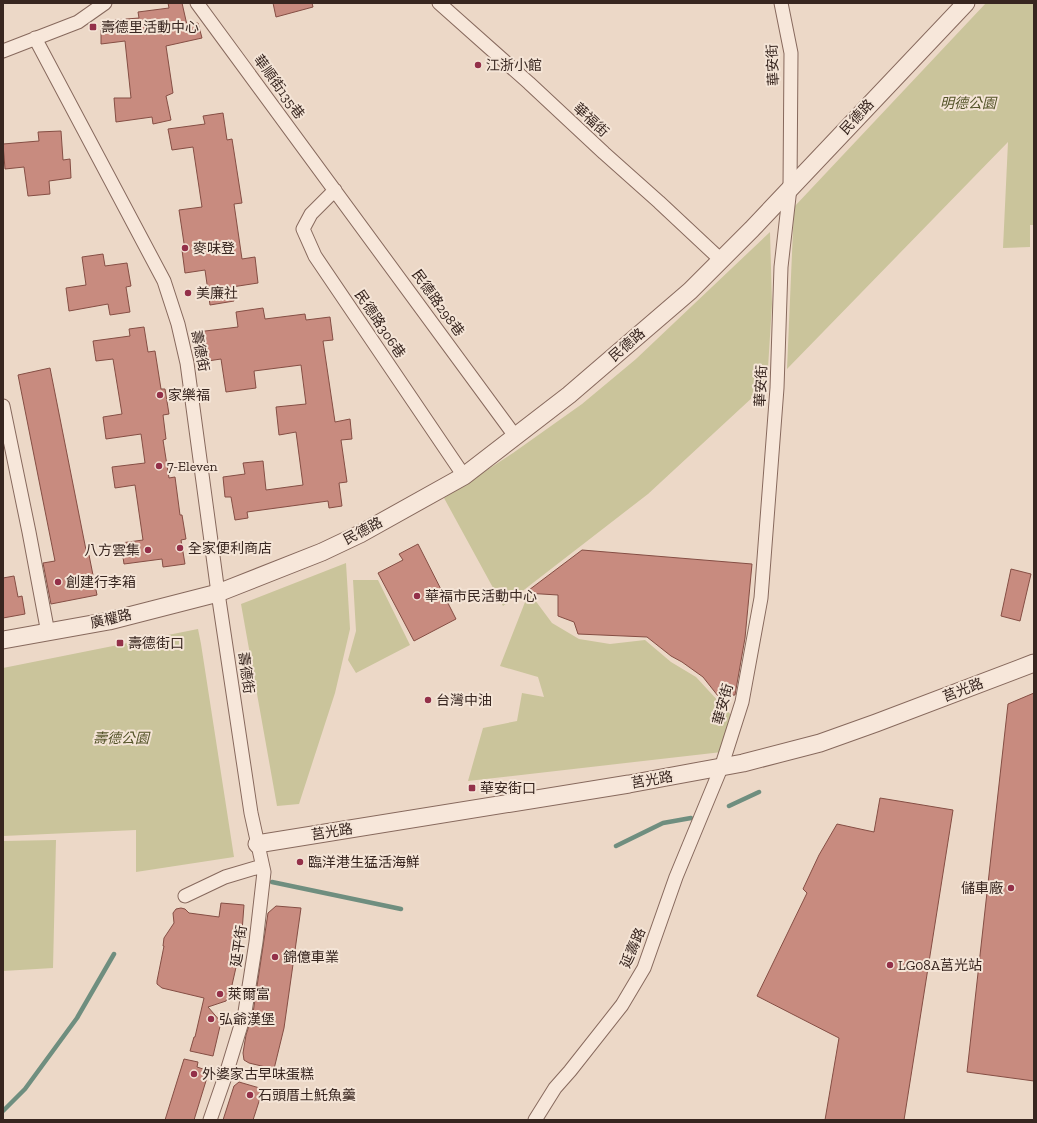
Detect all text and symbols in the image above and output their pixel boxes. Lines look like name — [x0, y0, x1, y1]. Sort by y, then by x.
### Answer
place label: 壽德里活動中心 — [101, 19, 199, 36]
marker: 壽德里活動中心 — [88, 22, 98, 32]
street label: 華安街 — [763, 44, 783, 86]
street label: 華順街135巷 — [250, 52, 308, 122]
place label: 江浙小館 — [486, 57, 542, 74]
marker: 江浙小館 — [473, 60, 483, 70]
park label: 明德公園 — [940, 95, 998, 112]
street label: 民德路 — [836, 96, 878, 138]
street label: 華福街 — [570, 99, 612, 141]
place label: 麥味登 — [193, 240, 235, 257]
marker: 麥味登 — [180, 243, 190, 253]
street label: 民德路298巷 — [408, 266, 468, 340]
place label: 美廉社 — [196, 285, 238, 302]
street label: 民德路306巷 — [351, 287, 409, 361]
marker: 美廉社 — [183, 288, 193, 298]
street label: 民德路 — [606, 325, 648, 365]
street label: 壽德街 — [188, 329, 212, 373]
street label: 華安街 — [751, 365, 771, 407]
place label: 家樂福 — [168, 387, 210, 404]
marker: 家樂福 — [155, 390, 165, 400]
place label: 7-Eleven — [167, 458, 218, 475]
marker: 7-Eleven — [154, 461, 164, 471]
street label: 民德路 — [340, 514, 386, 548]
place label: 全家便利商店 — [188, 540, 272, 557]
place label: 八方雲集 — [84, 542, 140, 559]
marker: 全家便利商店 — [175, 543, 185, 553]
marker: 八方雲集 — [143, 545, 153, 555]
place label: 創建行李箱 — [66, 574, 136, 591]
marker: 創建行李箱 — [53, 577, 63, 587]
place label: 華福市民活動中心 — [425, 588, 537, 605]
marker: 華福市民活動中心 — [412, 591, 422, 601]
street label: 廣權路 — [89, 606, 133, 632]
place label: 壽德街口 — [128, 635, 184, 652]
marker: 壽德街口 — [115, 638, 125, 648]
street label: 壽德街 — [235, 651, 257, 695]
street label: 莒光路 — [940, 675, 986, 705]
street label: 華安街 — [709, 682, 737, 726]
place label: 台灣中油 — [436, 692, 492, 709]
marker: 台灣中油 — [423, 695, 433, 705]
park label: 壽德公園 — [93, 730, 151, 747]
street label: 莒光路 — [630, 768, 674, 792]
place label: 華安街口 — [480, 780, 536, 797]
marker: 華安街口 — [467, 783, 477, 793]
street label: 莒光路 — [310, 820, 354, 844]
place label: 臨洋港生猛活海鮮 — [308, 854, 420, 871]
marker: 臨洋港生猛活海鮮 — [295, 857, 305, 867]
place label: 儲車廠 — [961, 880, 1003, 897]
marker: 儲車廠 — [1006, 883, 1016, 893]
street label: 延平街 — [228, 924, 250, 968]
street label: 延壽路 — [617, 925, 649, 971]
place label: 錦億車業 — [283, 949, 339, 966]
marker: 錦億車業 — [270, 952, 280, 962]
place label: LG08A莒光站 — [898, 957, 982, 974]
marker: LG08A莒光站 — [885, 960, 895, 970]
place label: 萊爾富 — [228, 986, 270, 1003]
marker: 萊爾富 — [215, 989, 225, 999]
place label: 弘爺漢堡 — [219, 1011, 275, 1028]
marker: 弘爺漢堡 — [206, 1014, 216, 1024]
place label: 外婆家古早味蛋糕 — [202, 1066, 314, 1083]
marker: 外婆家古早味蛋糕 — [189, 1069, 199, 1079]
place label: 石頭厝土魠魚羹 — [258, 1087, 356, 1104]
marker: 石頭厝土魠魚羹 — [245, 1090, 255, 1100]

